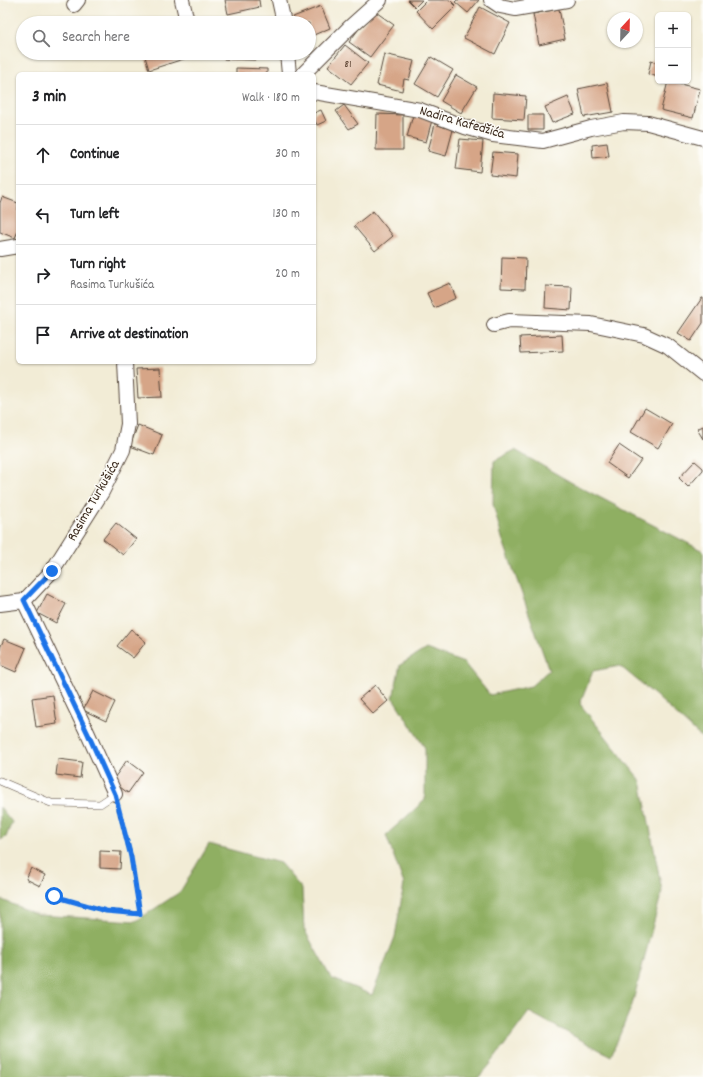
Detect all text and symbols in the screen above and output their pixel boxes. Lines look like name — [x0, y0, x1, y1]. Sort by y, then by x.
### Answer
north arrow — [607, 12, 643, 48]
map controls — [655, 12, 691, 84]
button: + — [655, 12, 691, 48]
search box — [16, 16, 316, 60]
icon: search — [30, 27, 52, 49]
text: Search here — [62, 27, 130, 49]
button: − — [655, 48, 691, 84]
house number: 81 — [344, 56, 352, 73]
text: 3 min — [32, 86, 66, 110]
text: Walk · 180 m — [242, 89, 300, 108]
street label: Nadira Kafedžića — [417, 101, 507, 145]
icon: ahead — [32, 144, 54, 166]
text: Continue — [70, 144, 119, 166]
text: 30 m — [275, 145, 300, 164]
icon: left — [32, 204, 54, 226]
text: Turn left — [70, 204, 119, 226]
text: 130 m — [272, 205, 300, 224]
text: Turn right — [70, 254, 126, 276]
icon: right — [32, 264, 54, 286]
text: 20 m — [275, 265, 300, 284]
text: Rasima Turkušića — [70, 276, 154, 295]
icon: arrive — [32, 324, 54, 346]
text: Arrive at destination — [70, 324, 188, 346]
street label: Rasima Turkušića — [63, 456, 126, 545]
route end — [43, 562, 61, 580]
route start — [45, 887, 63, 905]

